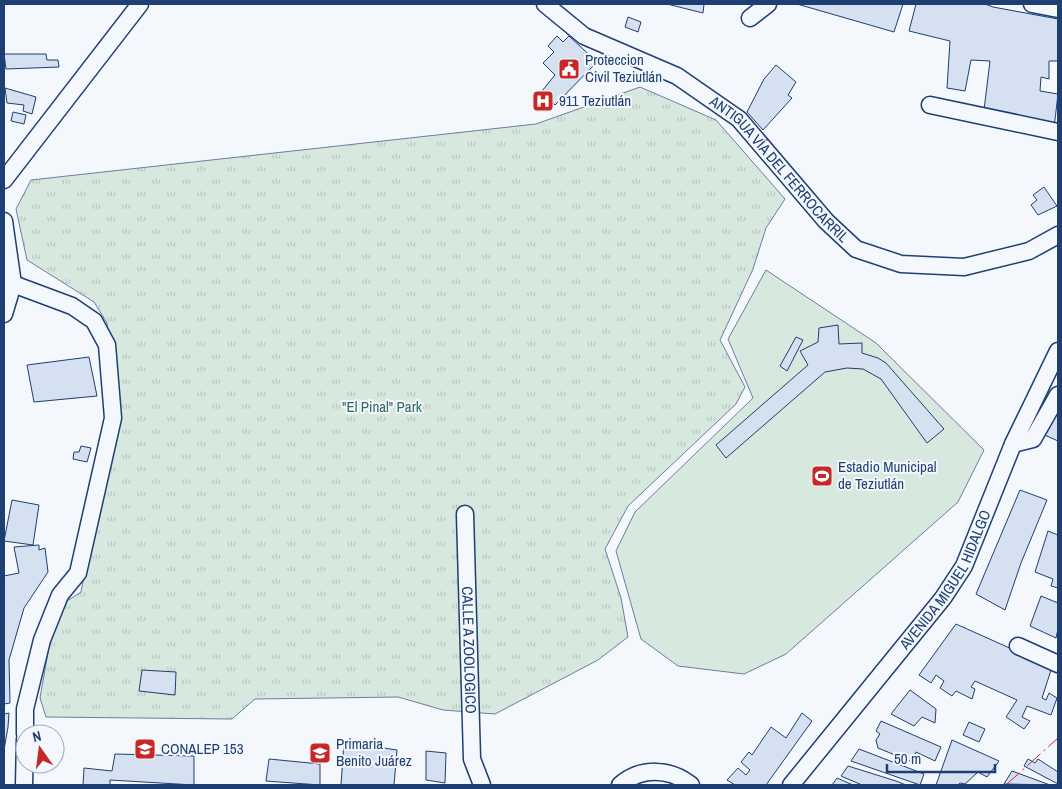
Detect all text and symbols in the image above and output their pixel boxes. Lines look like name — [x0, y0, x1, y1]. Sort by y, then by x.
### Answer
place label: Proteccion Civil Teziutlán — [585, 49, 662, 87]
public building icon: Proteccion Civil Teziutlán — [557, 57, 581, 81]
hospital icon: 911 Teziutlán — [531, 89, 555, 113]
place label: 911 Teziutlán — [559, 90, 631, 111]
street label: ANTIGUA VÍA DEL FERROCARRIL — [705, 90, 854, 247]
park label: "El Pinal" Park — [342, 396, 423, 417]
place label: Estadio Municipal de Teziutlán — [838, 456, 936, 494]
sports icon: Estadio Municipal de Teziutlán — [810, 464, 834, 488]
street label: AVENIDA MIGUEL HIDALGO — [894, 507, 995, 655]
street label: CALLE A ZOOLOGICO — [457, 586, 482, 714]
north arrow — [15, 724, 65, 774]
text: N — [31, 727, 43, 746]
place label: Primaria Benito Juárez — [336, 733, 412, 771]
school or university icon: CONALEP 153 — [133, 737, 157, 761]
place label: CONALEP 153 — [161, 738, 244, 759]
school or university icon: Primaria Benito Juárez — [308, 741, 332, 765]
scale bar — [887, 742, 994, 774]
text: 50 m — [894, 748, 921, 769]

